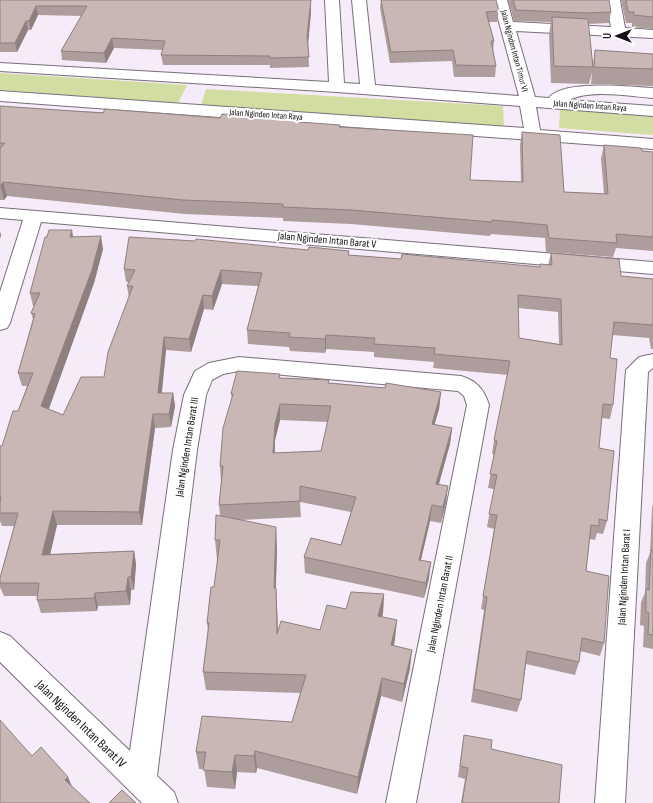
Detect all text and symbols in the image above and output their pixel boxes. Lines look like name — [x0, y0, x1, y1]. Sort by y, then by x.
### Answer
street label: Jalan Nginden Intan Timur VI — [498, 8, 530, 93]
north arrow — [597, 16, 637, 56]
text: U — [601, 33, 614, 39]
street label: Jalan Nginden Intan Raya — [552, 98, 627, 114]
street label: Jalan Nginden Intan Raya — [228, 107, 303, 123]
street label: Jalan Nginden Intan Barat V — [276, 229, 377, 251]
street label: Jalan Nginden Intan Barat III — [173, 396, 201, 499]
street label: Jalan Nginden Intan Barat I — [615, 529, 633, 626]
street label: Jalan Nginden Intan Barat II — [424, 554, 456, 655]
street label: Jalan Nginden Intan Barat IV — [32, 676, 130, 771]

